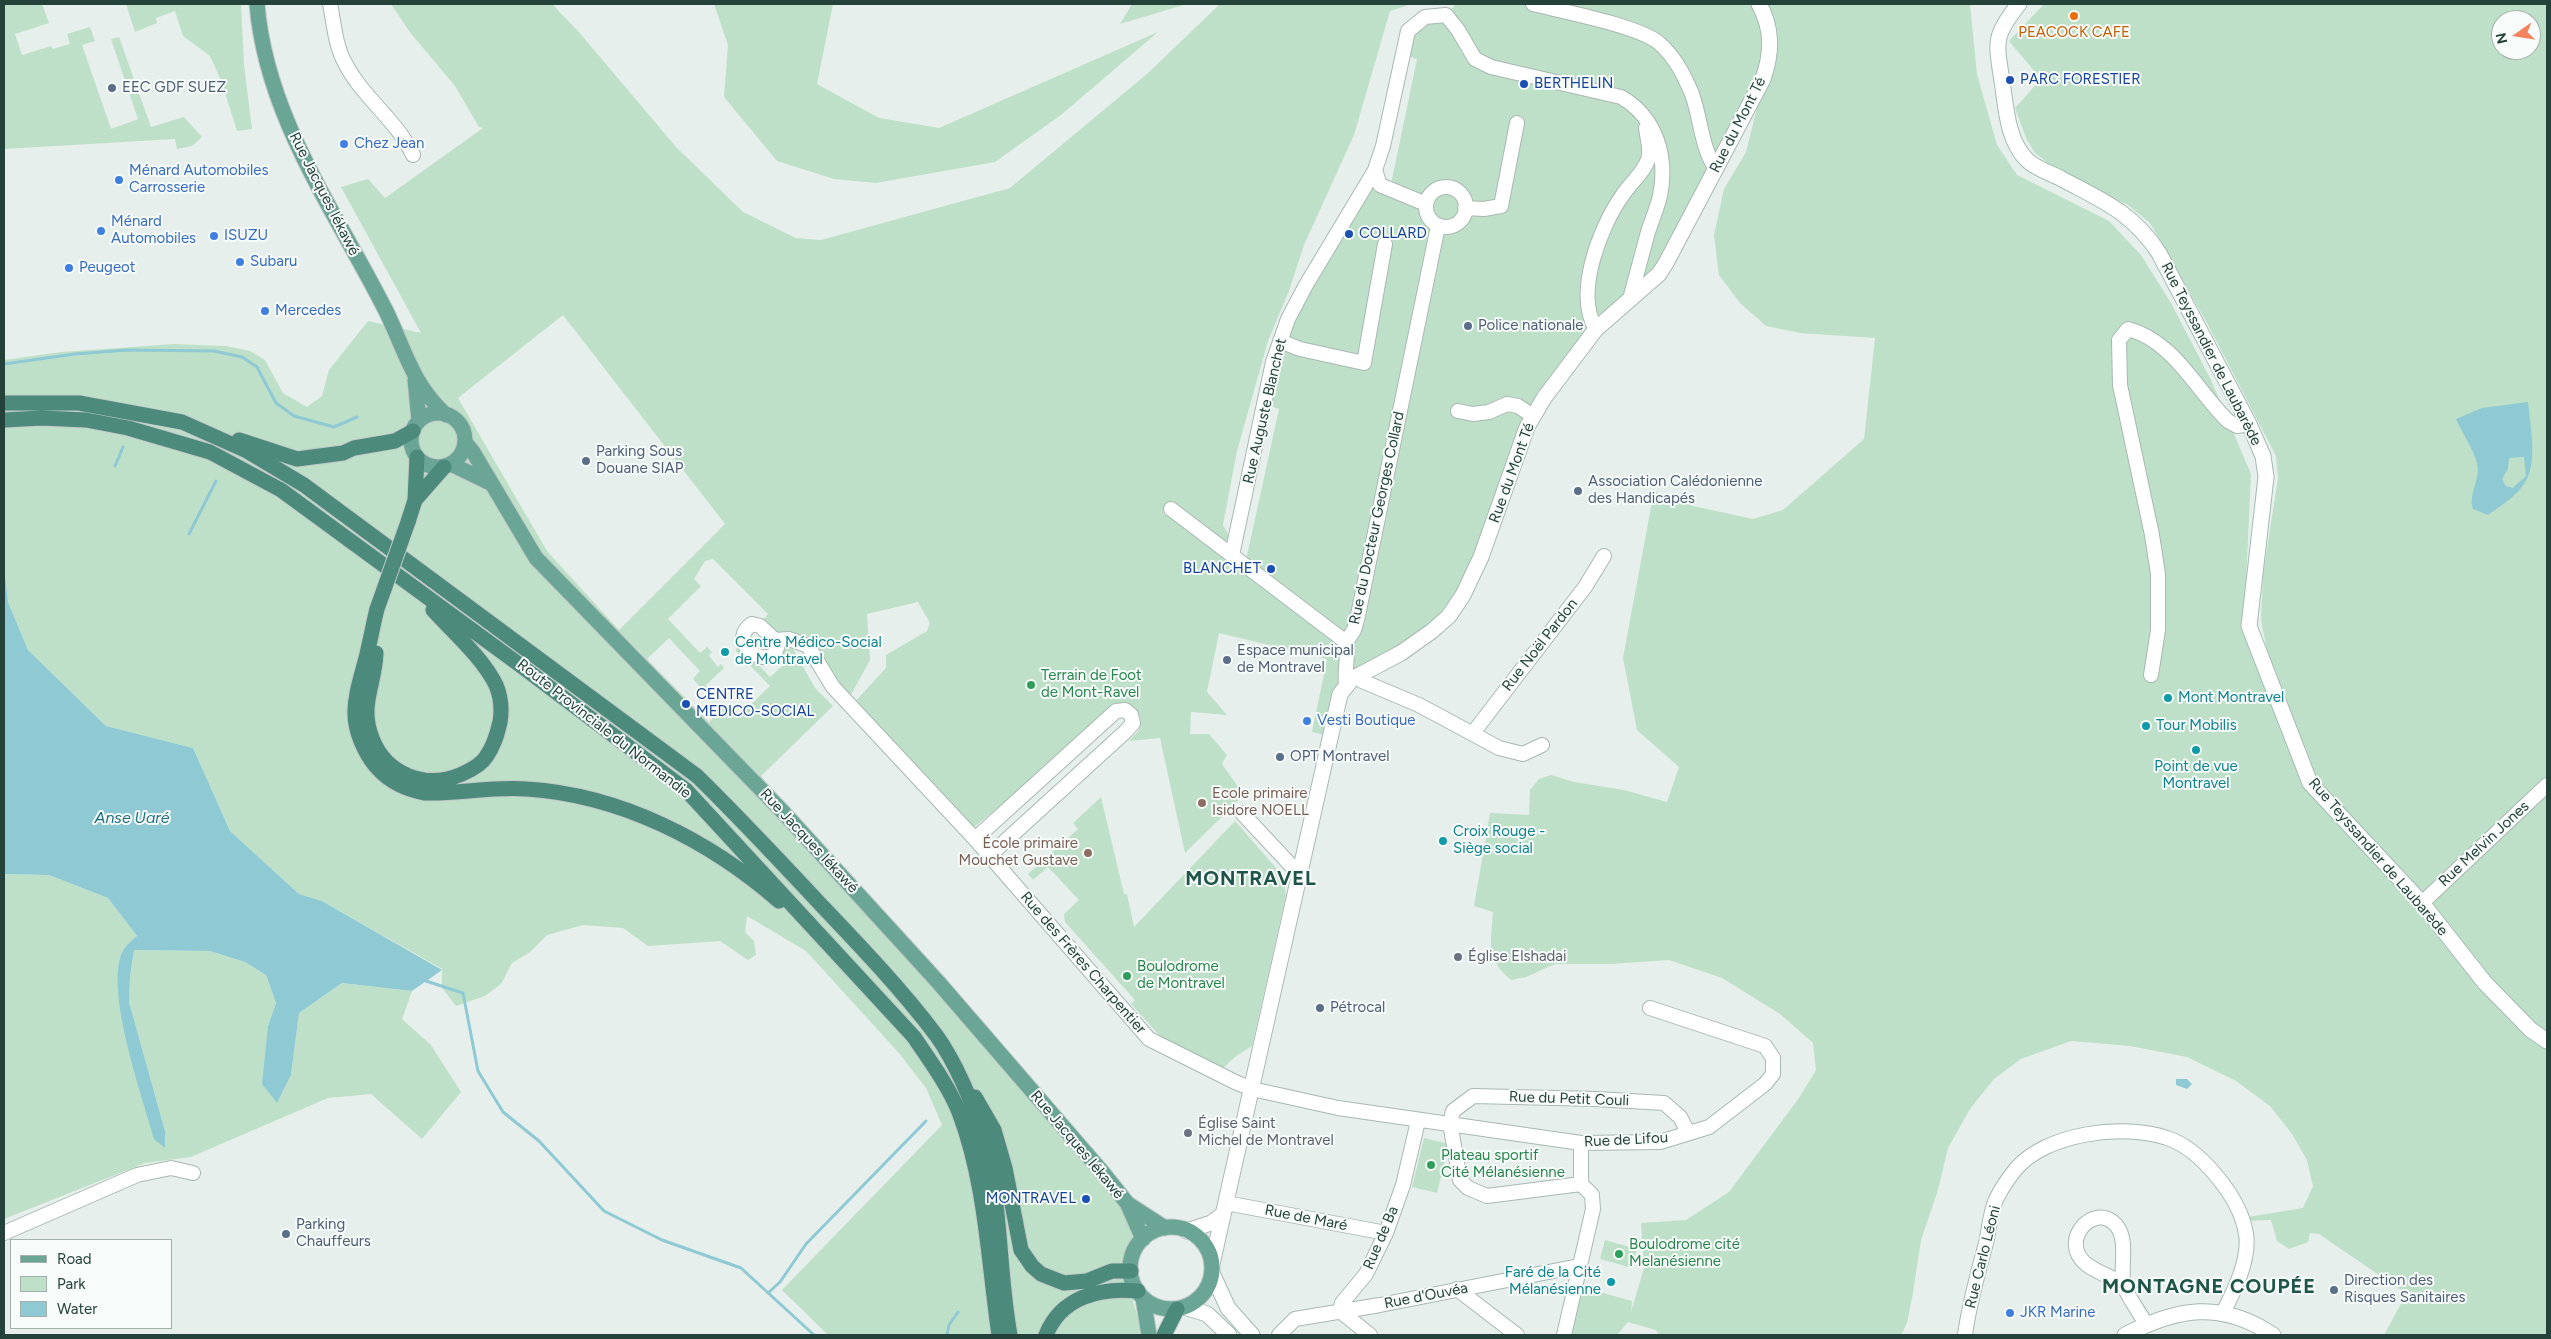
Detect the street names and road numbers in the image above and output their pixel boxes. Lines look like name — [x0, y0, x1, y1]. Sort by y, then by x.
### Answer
street label: Rue du Mont Té — [1706, 74, 1770, 176]
street label: Rue Jacques Iékawé — [285, 129, 363, 259]
street label: Rue Teyssandier de Laubarède — [2157, 259, 2265, 449]
street label: Rue Auguste Blanchet — [1240, 337, 1290, 485]
street label: Rue du Docteur Georges Collard — [1346, 410, 1408, 626]
street label: Rue du Mont Té — [1486, 420, 1538, 526]
street label: Rue Noël Pardon — [1498, 595, 1582, 695]
street label: Route Provinciale du Normandie — [513, 655, 695, 803]
street label: Rue Teyssandier de Laubarède — [2305, 774, 2451, 940]
street label: Rue Jacques Iékawé — [756, 785, 862, 897]
street label: Rue Melvin Jones — [2435, 797, 2533, 891]
street label: Rue des Frères Charpentier — [1016, 888, 1150, 1038]
street label: Rue Jacques Iékawé — [1026, 1087, 1128, 1203]
street label: Rue du Petit Couli — [1509, 1088, 1629, 1110]
street label: Rue de Lifou — [1583, 1129, 1669, 1151]
street label: Rue de Maré — [1263, 1201, 1349, 1235]
street label: Rue de Ba — [1360, 1204, 1402, 1272]
street label: Rue Carlo Léoni — [1962, 1204, 2004, 1310]
street label: Rue d'Ouvéa — [1383, 1279, 1469, 1313]

